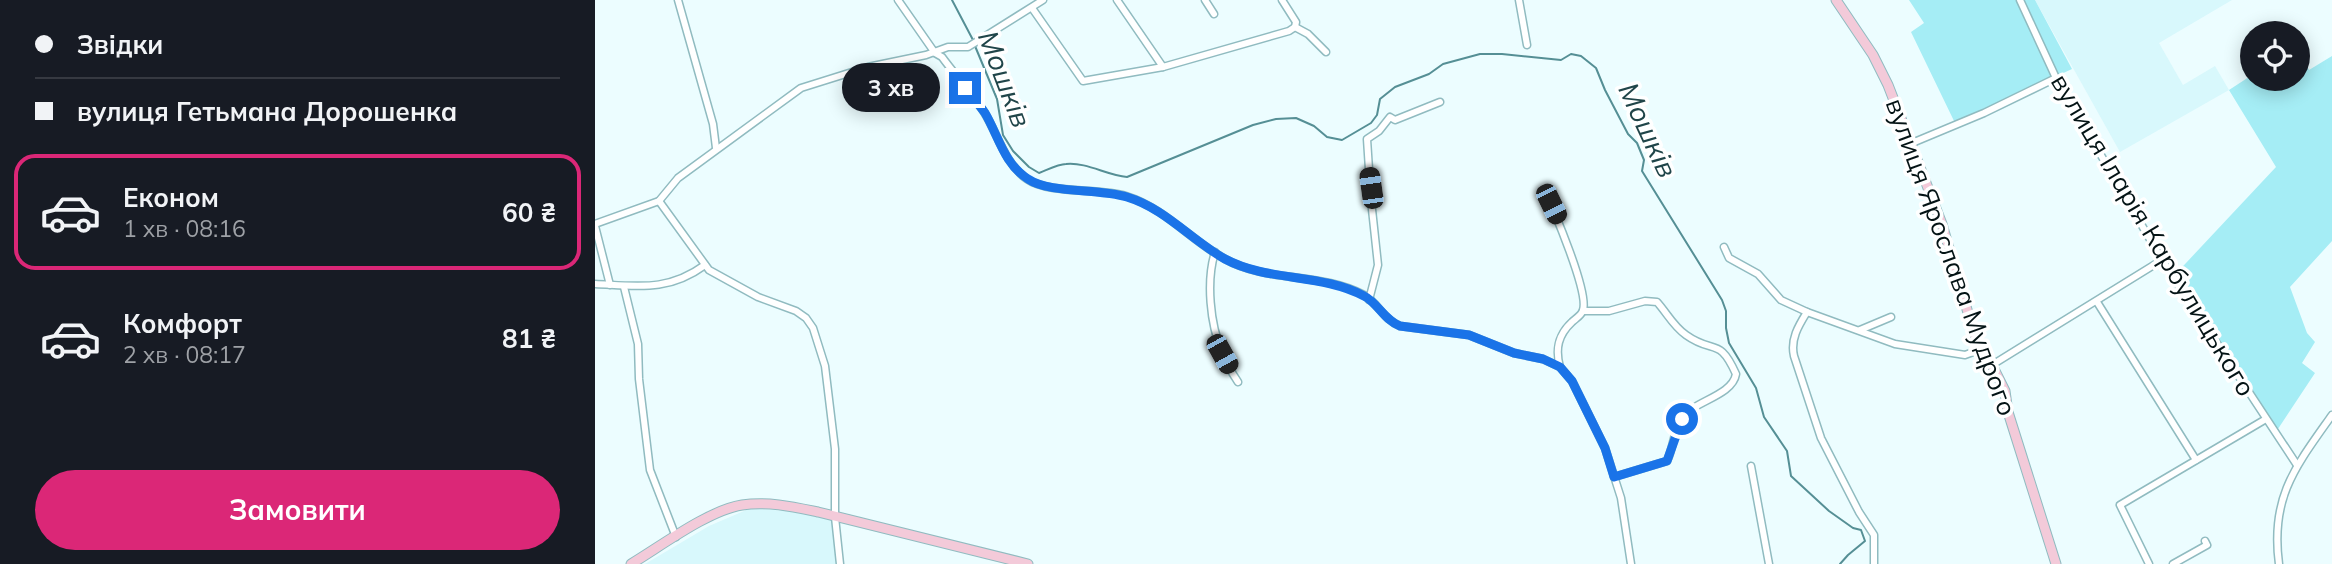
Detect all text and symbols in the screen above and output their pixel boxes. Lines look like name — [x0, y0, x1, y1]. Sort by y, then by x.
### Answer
map controls — [2240, 21, 2310, 91]
button: locate — [2240, 21, 2310, 91]
water label: Мошків — [971, 25, 1040, 132]
text: Звідки — [77, 28, 163, 61]
callout: 3 хв — [842, 64, 941, 112]
street label: вулиця Іларія Карбулицького — [2044, 67, 2263, 402]
route end — [949, 72, 981, 104]
text: 3 хв — [868, 73, 914, 102]
water label: Мошків — [1611, 77, 1686, 183]
street label: вулиця Ярослава Мудрого — [1879, 94, 2024, 420]
text: вулиця Гетьмана Дорошенка — [77, 95, 457, 128]
car — [1358, 166, 1385, 210]
icon: car — [39, 181, 102, 244]
text: Економ — [123, 181, 219, 214]
car — [1533, 181, 1570, 227]
text: 60 ₴ — [502, 196, 556, 229]
text: 1 хв · 08:16 — [123, 214, 246, 243]
icon: car — [39, 307, 102, 370]
text: Комфорт — [123, 307, 242, 340]
text: 81 ₴ — [502, 322, 556, 355]
car — [1203, 331, 1242, 377]
text: 2 хв · 08:17 — [123, 340, 246, 369]
route start — [1666, 403, 1698, 435]
button: Замовити — [35, 470, 560, 550]

